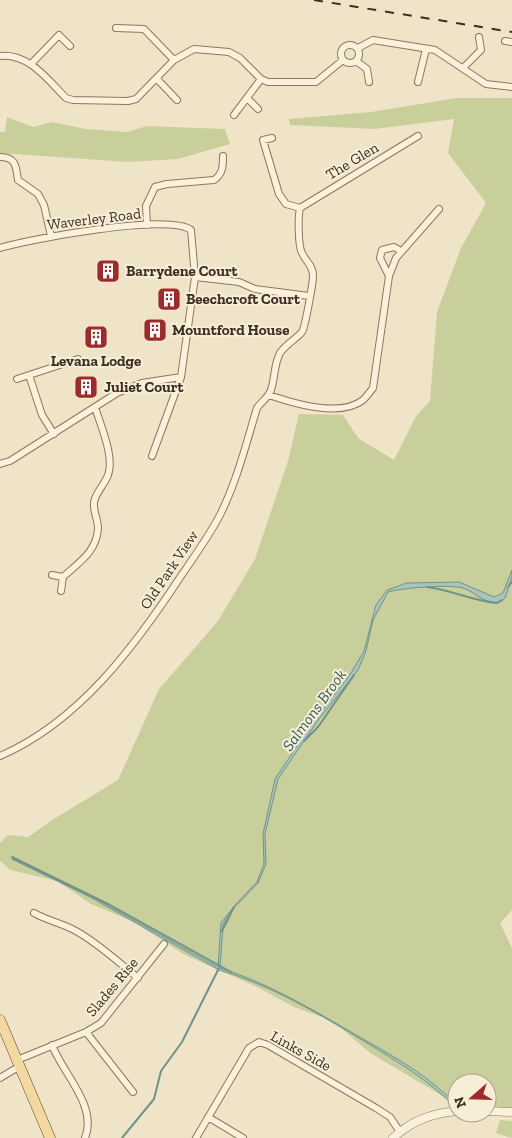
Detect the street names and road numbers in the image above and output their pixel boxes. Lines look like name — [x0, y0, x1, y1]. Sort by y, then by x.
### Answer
street label: The Glen — [322, 138, 382, 184]
street label: Waverley Road — [46, 204, 143, 234]
street label: Old Park View — [136, 527, 202, 613]
street label: Slades Rise — [82, 954, 142, 1020]
street label: Links Side — [268, 1027, 334, 1075]

